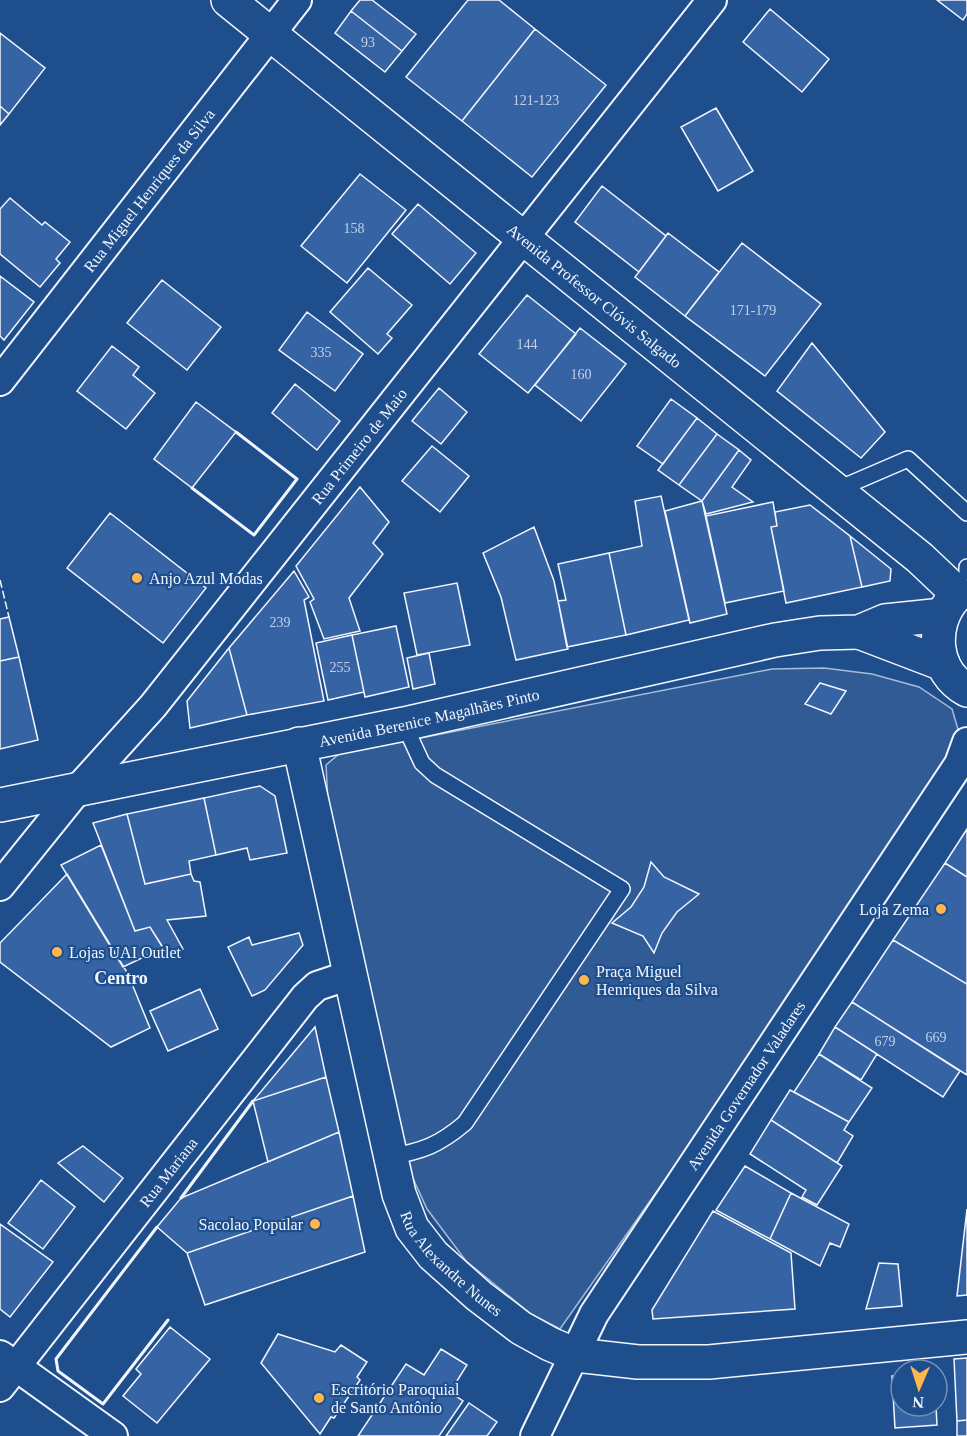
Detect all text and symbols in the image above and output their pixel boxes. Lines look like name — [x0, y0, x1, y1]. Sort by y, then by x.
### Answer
house number: 93 — [361, 35, 375, 50]
house number: 121-123 — [513, 93, 559, 108]
street label: Rua Miguel Henriques da Silva — [80, 105, 218, 275]
street label: Avenida Professor Clóvis Salgado — [504, 220, 685, 371]
house number: 158 — [344, 221, 365, 236]
house number: 171-179 — [730, 303, 776, 318]
house number: 144 — [517, 337, 538, 352]
house number: 335 — [311, 345, 332, 360]
house number: 160 — [571, 367, 592, 382]
street label: Rua Primeiro de Maio — [308, 385, 410, 507]
place label: Anjo Azul Modas — [149, 570, 263, 588]
marker: Anjo Azul Modas — [130, 571, 144, 585]
house number: 239 — [270, 615, 291, 630]
house number: 255 — [330, 660, 351, 675]
street label: Avenida Berenice Magalhães Pinto — [317, 685, 541, 749]
place label: Loja Zema — [859, 901, 929, 919]
marker: Loja Zema — [934, 902, 948, 916]
place label: Lojas UAI Outlet — [69, 944, 182, 962]
marker: Lojas UAI Outlet — [50, 945, 64, 959]
place label: Praça Miguel Henriques da Silva — [596, 963, 718, 999]
district label: Centro — [94, 968, 148, 988]
marker: Praça Miguel Henriques da Silva — [577, 973, 591, 987]
street label: Avenida Governador Valadares — [684, 998, 808, 1173]
house number: 669 — [926, 1030, 947, 1045]
house number: 679 — [875, 1034, 896, 1049]
street label: Rua Mariana — [136, 1134, 200, 1210]
street label: Rua Alexandre Nunes — [398, 1209, 506, 1319]
place label: Sacolao Popular — [199, 1216, 304, 1234]
marker: Sacolao Popular — [308, 1217, 322, 1231]
north arrow — [889, 1358, 949, 1418]
place label: Escritório Paroquial de Santo Antônio — [331, 1381, 460, 1416]
marker: Escritório Paroquial de Santo Antônio — [312, 1391, 326, 1405]
text: N — [912, 1394, 924, 1411]

